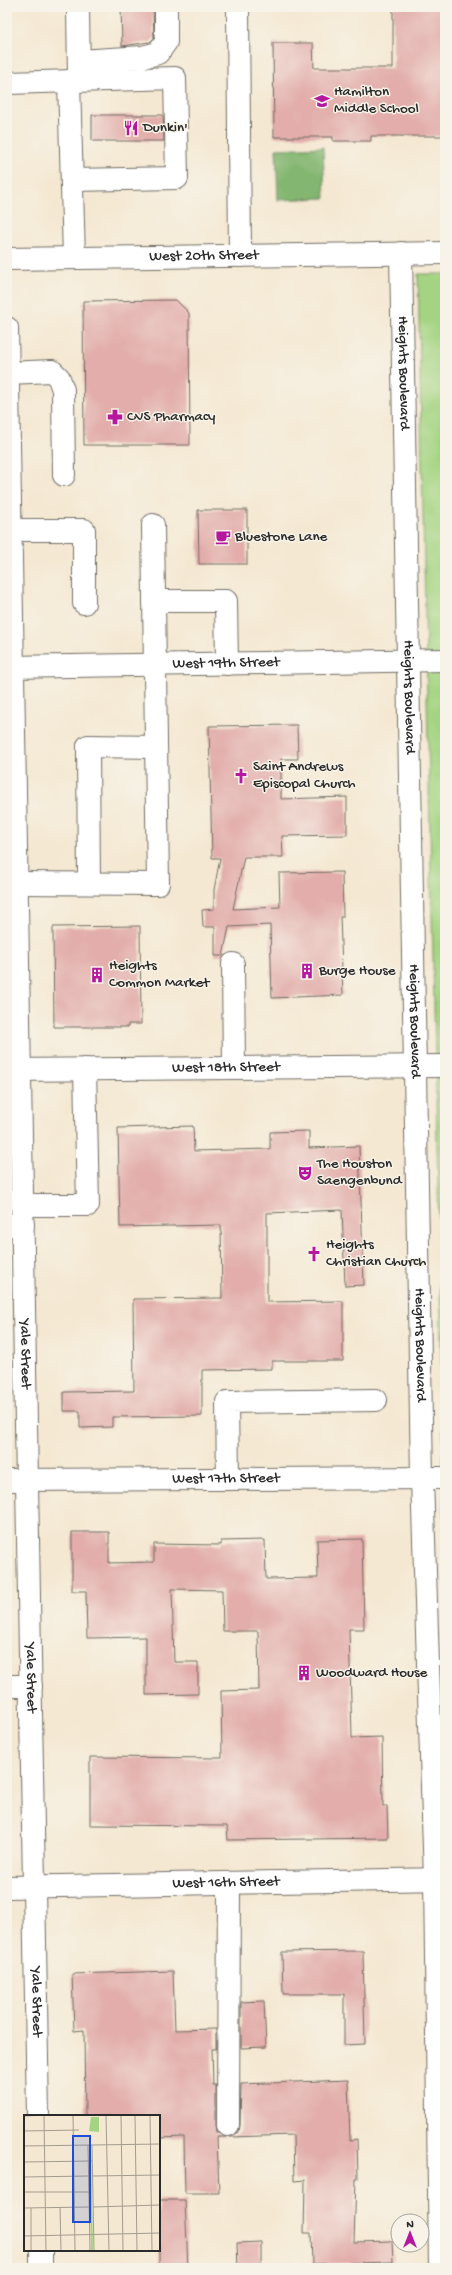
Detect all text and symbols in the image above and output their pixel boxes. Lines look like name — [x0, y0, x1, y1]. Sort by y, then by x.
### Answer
place label: Hamilton Middle School — [334, 83, 419, 118]
school or university icon: Hamilton Middle School — [313, 92, 331, 110]
restaurant icon: Dunkin' — [122, 119, 140, 137]
place label: Dunkin' — [142, 119, 188, 137]
street label: West 20th Street — [149, 247, 261, 266]
street label: Heights Boulevard — [393, 316, 413, 431]
pharmacy icon: CVS Pharmacy — [106, 408, 124, 426]
place label: CVS Pharmacy — [127, 408, 216, 426]
cafe icon: Bluestone Lane — [214, 528, 232, 546]
place label: Bluestone Lane — [234, 528, 328, 546]
street label: Heights Boulevard — [399, 640, 419, 755]
street label: West 19th Street — [172, 654, 282, 673]
place label: Saint Andrews Episcopal Church — [253, 758, 356, 793]
church icon: Saint Andrews Episcopal Church — [232, 767, 250, 785]
place label: Heights Common Market — [109, 957, 211, 992]
building icon: Burge House — [298, 962, 316, 980]
place label: Burge House — [318, 962, 396, 980]
street label: Heights Boulevard — [404, 964, 424, 1079]
building icon: Heights Common Market — [88, 966, 106, 984]
street label: West 18th Street — [172, 1058, 282, 1077]
place label: The Houston Saengenbund — [316, 1155, 403, 1190]
theatre icon: The Houston Saengenbund — [296, 1164, 314, 1182]
place label: Heights Christian Church — [326, 1236, 426, 1271]
church icon: Heights Christian Church — [305, 1245, 323, 1263]
street label: Heights Boulevard — [410, 1288, 430, 1403]
street label: Yale Street — [15, 1317, 34, 1391]
street label: West 17th Street — [172, 1470, 282, 1488]
street label: Yale Street — [21, 1641, 40, 1715]
building icon: Woodward House — [295, 1664, 313, 1682]
place label: Woodward House — [316, 1664, 428, 1682]
street label: West 16th Street — [172, 1873, 282, 1893]
street label: Yale Street — [26, 1965, 46, 2039]
inset map — [24, 2115, 160, 2251]
north arrow — [390, 2213, 430, 2253]
text: N — [406, 2219, 414, 2231]

